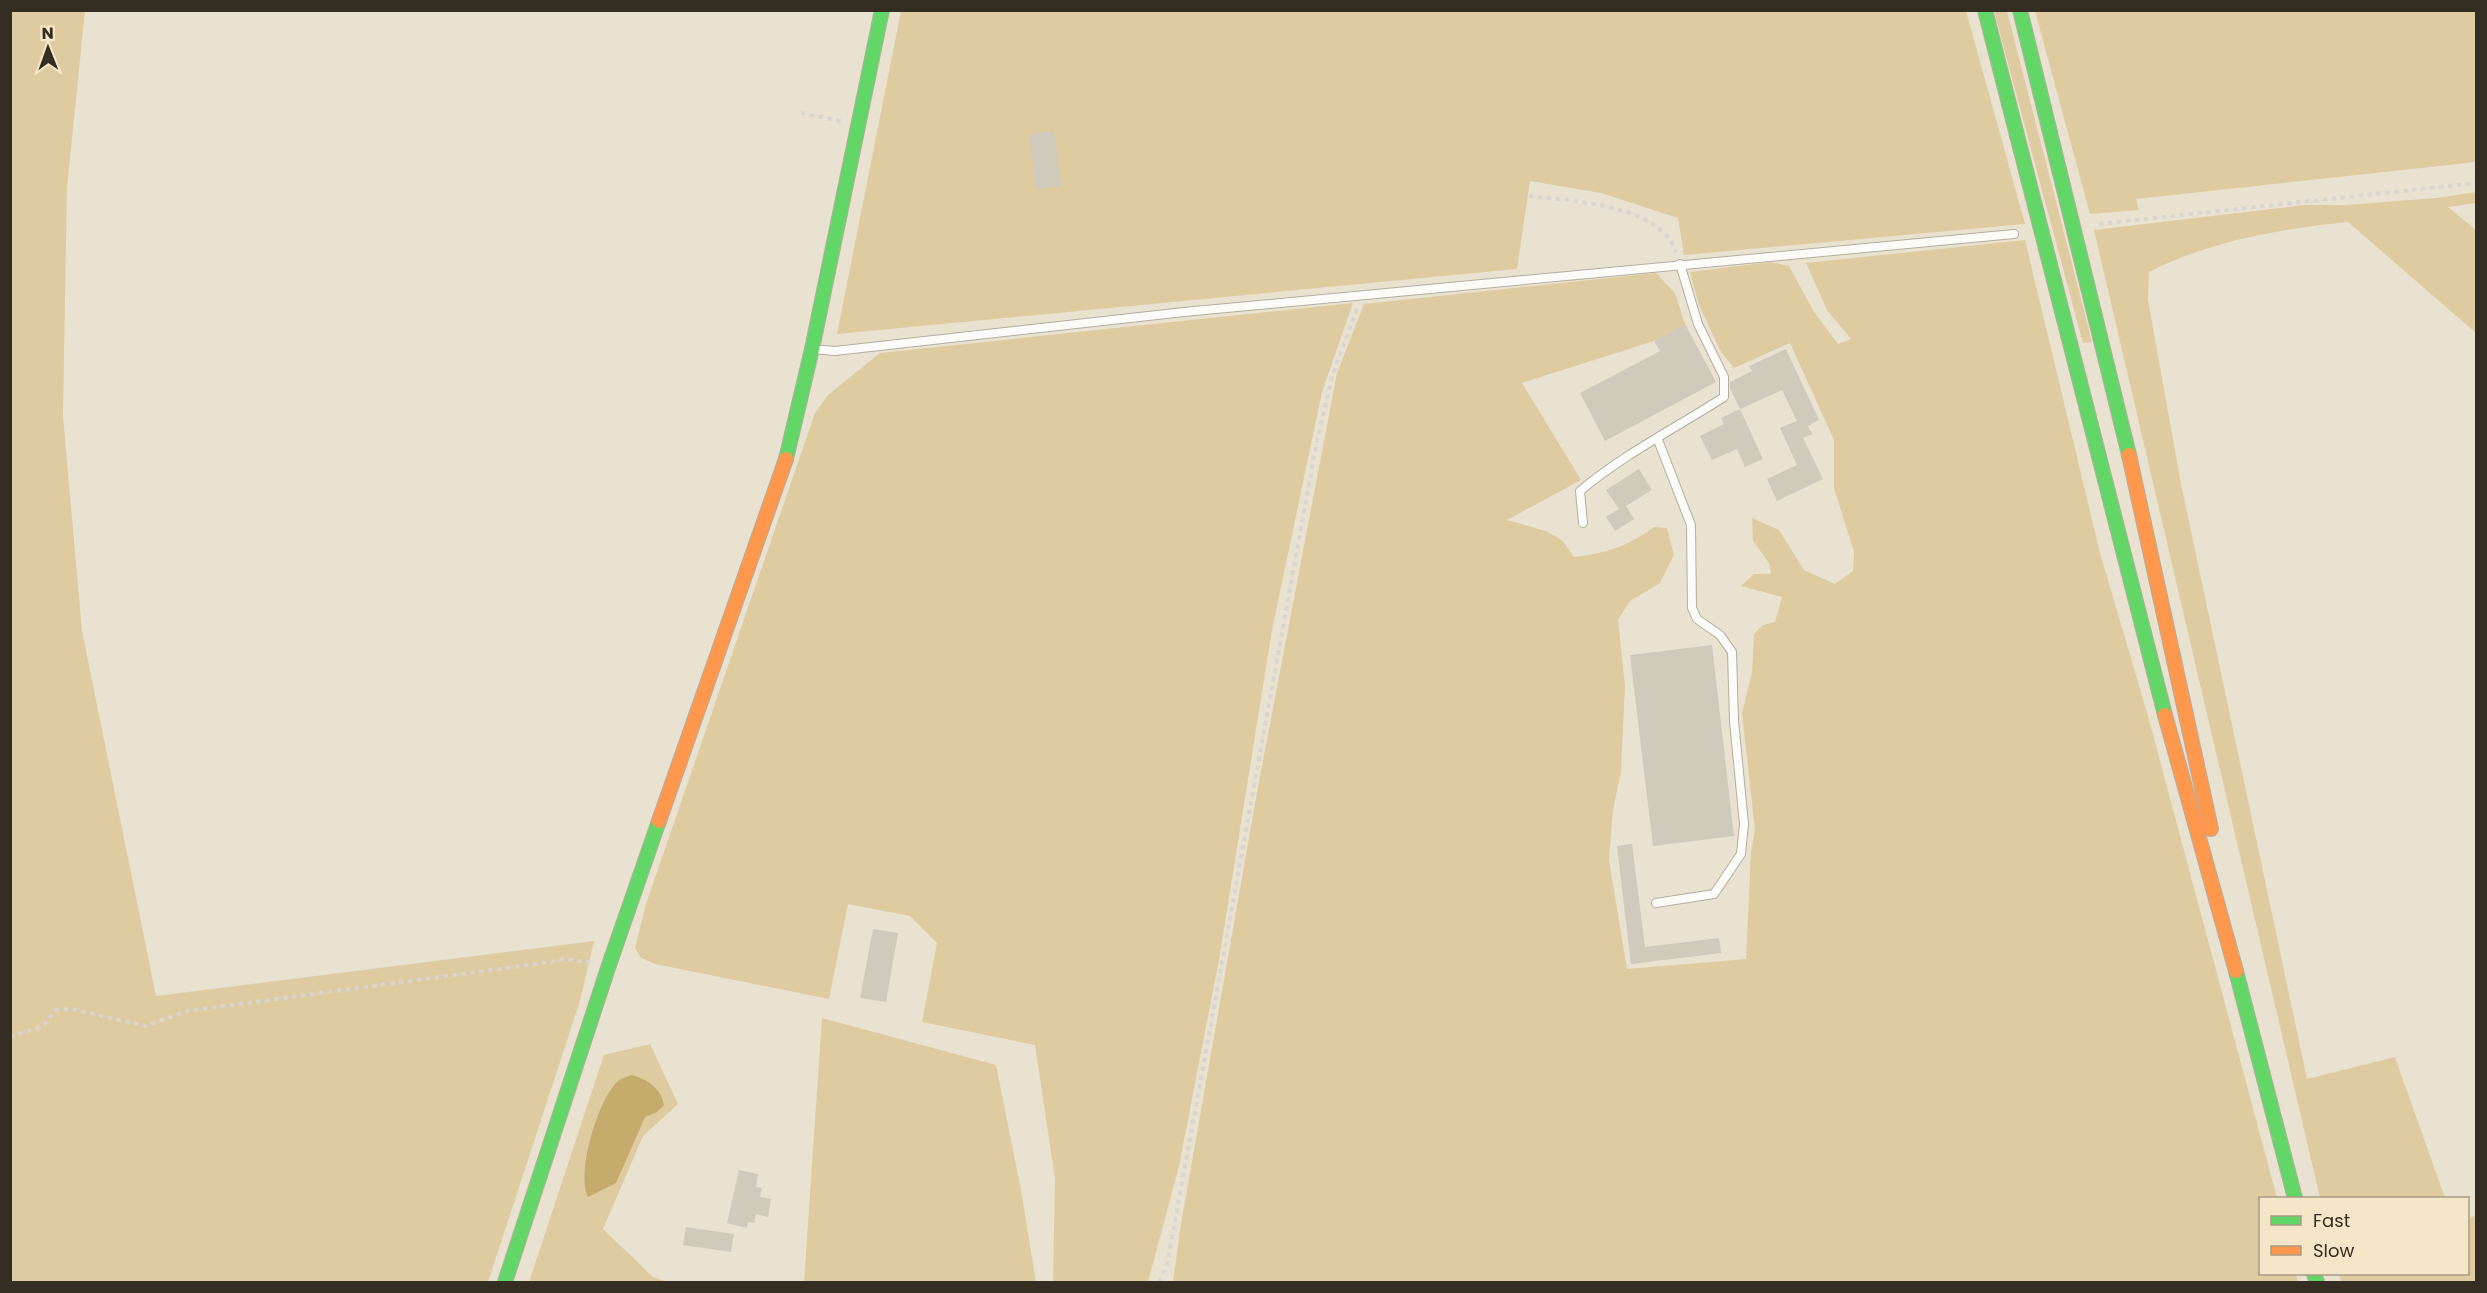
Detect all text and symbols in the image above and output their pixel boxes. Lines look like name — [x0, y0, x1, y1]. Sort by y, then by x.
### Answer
north arrow — [18, 18, 78, 78]
text: N — [42, 22, 54, 45]
legend — [2259, 1197, 2469, 1275]
text: Fast — [2313, 1208, 2350, 1233]
text: Slow — [2313, 1238, 2355, 1263]

